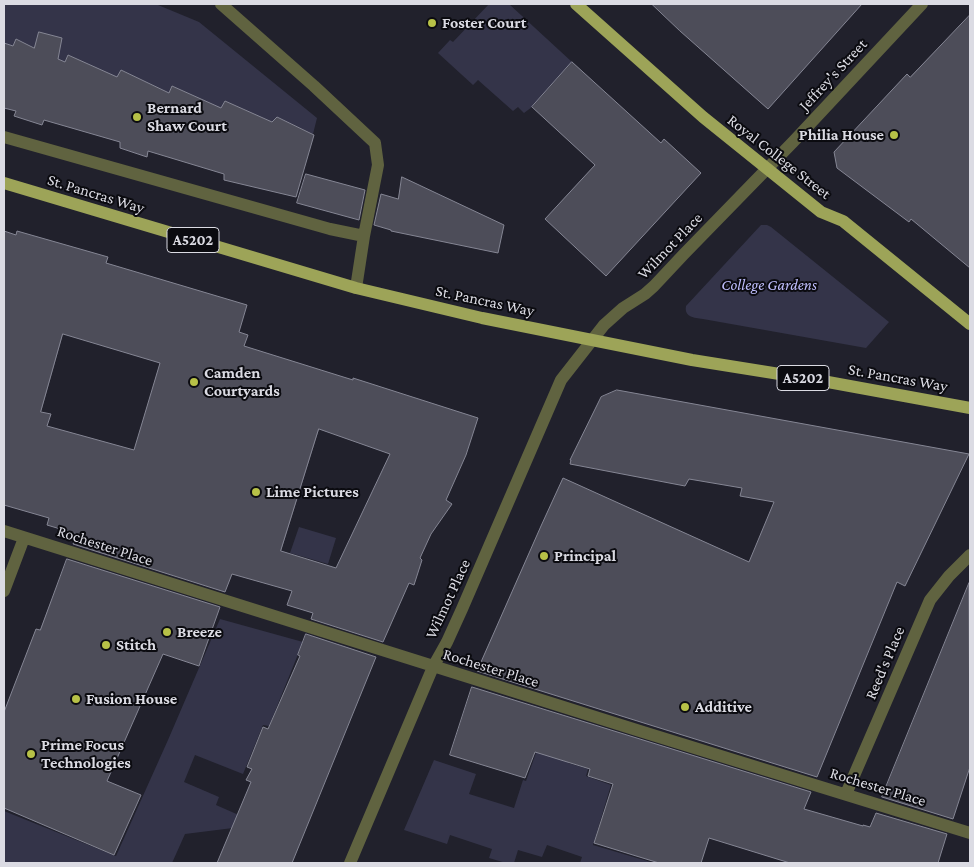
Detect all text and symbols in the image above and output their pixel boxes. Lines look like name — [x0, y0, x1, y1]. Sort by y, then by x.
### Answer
place label: Foster Court — [442, 13, 526, 33]
marker: Foster Court — [426, 17, 438, 29]
street label: Jeffrey's Street — [795, 35, 871, 115]
place label: Bernard Shaw Court — [147, 98, 227, 136]
marker: Bernard Shaw Court — [131, 111, 143, 123]
street label: Royal College Street — [723, 111, 835, 203]
place label: Philia House — [799, 125, 884, 145]
marker: Philia House — [888, 129, 900, 141]
street label: St. Pancras Way — [45, 170, 147, 218]
street label: Wilmot Place — [634, 209, 706, 283]
road number: A5202 — [167, 228, 219, 252]
park label: College Gardens — [721, 275, 817, 295]
street label: St. Pancras Way — [434, 281, 536, 321]
street label: St. Pancras Way — [847, 360, 949, 396]
place label: Camden Courtyards — [204, 363, 280, 401]
road number: A5202 — [777, 366, 829, 390]
marker: Camden Courtyards — [188, 376, 200, 388]
place label: Lime Pictures — [266, 482, 359, 502]
marker: Lime Pictures — [250, 486, 262, 498]
street label: Rochester Place — [55, 522, 155, 570]
place label: Principal — [554, 546, 616, 566]
marker: Principal — [538, 550, 550, 562]
street label: Wilmot Place — [421, 556, 475, 642]
place label: Breeze — [177, 622, 222, 642]
street label: Reed's Place — [861, 624, 909, 702]
marker: Breeze — [161, 626, 173, 638]
place label: Stitch — [116, 635, 156, 655]
marker: Stitch — [100, 639, 112, 651]
street label: Rochester Place — [441, 644, 541, 692]
place label: Fusion House — [86, 689, 177, 709]
marker: Fusion House — [70, 693, 82, 705]
place label: Additive — [695, 697, 752, 717]
marker: Additive — [679, 701, 691, 713]
place label: Prime Focus Technologies — [41, 735, 131, 773]
marker: Prime Focus Technologies — [25, 748, 37, 760]
street label: Rochester Place — [828, 763, 928, 811]

